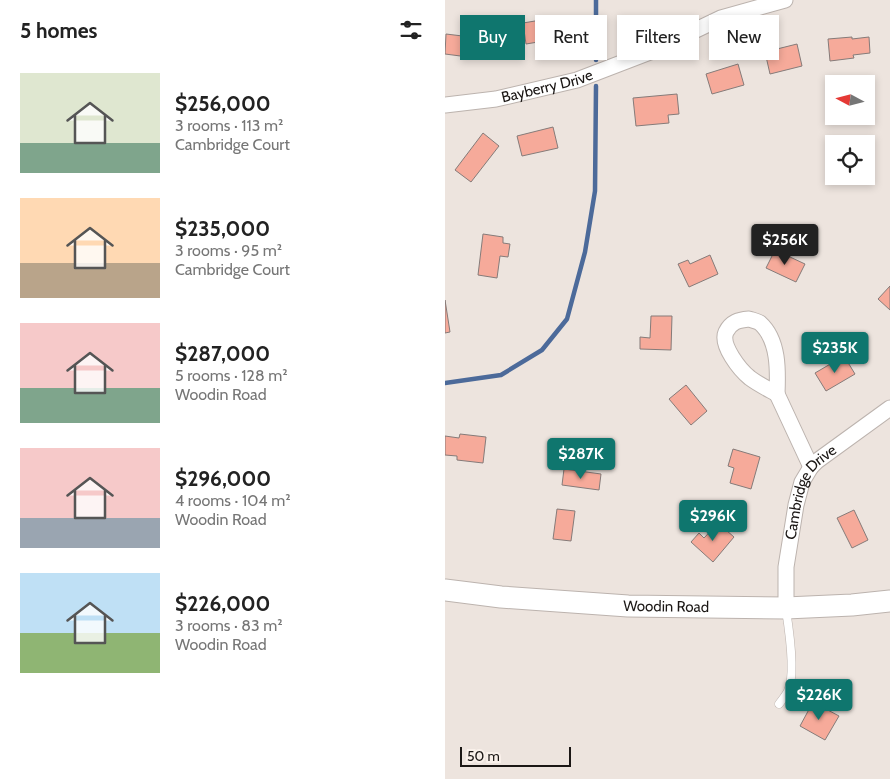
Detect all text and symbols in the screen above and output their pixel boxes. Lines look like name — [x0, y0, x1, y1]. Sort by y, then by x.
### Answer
chip: Buy — [460, 15, 525, 60]
chip: Rent — [535, 15, 607, 60]
chip: Filters — [617, 15, 699, 60]
chip: New — [709, 15, 779, 60]
icon: filters — [397, 16, 425, 44]
text: 5 homes — [20, 18, 98, 43]
street label: Bayberry Drive — [500, 66, 596, 106]
north arrow — [825, 75, 875, 125]
map controls — [825, 75, 875, 185]
text: $256,000 — [175, 91, 271, 116]
icon: home — [60, 93, 120, 153]
text: 3 rooms · 113 m² — [175, 116, 283, 135]
text: Cambridge Court — [175, 135, 290, 154]
button: locate — [825, 135, 875, 185]
text: $235,000 — [175, 216, 270, 241]
icon: home — [60, 218, 120, 278]
pin: $256K — [750, 224, 820, 266]
text: $256K — [762, 230, 808, 249]
text: 3 rooms · 95 m² — [175, 241, 282, 260]
text: Cambridge Court — [175, 260, 290, 279]
pin: $235K — [800, 332, 870, 374]
text: $235K — [813, 338, 858, 357]
text: $287,000 — [175, 341, 270, 366]
icon: home — [60, 343, 120, 403]
text: 5 rooms · 128 m² — [175, 366, 288, 385]
text: Woodin Road — [175, 385, 267, 404]
pin: $287K — [546, 438, 616, 480]
street label: Cambridge Drive — [782, 441, 840, 541]
text: $287K — [558, 444, 604, 463]
text: $296,000 — [175, 466, 271, 491]
icon: home — [60, 468, 120, 528]
text: 4 rooms · 104 m² — [175, 491, 291, 510]
pin: $296K — [678, 500, 748, 542]
text: $296K — [690, 506, 736, 525]
text: Woodin Road — [175, 510, 267, 529]
text: $226,000 — [175, 591, 270, 616]
icon: home — [60, 593, 120, 653]
street label: Woodin Road — [623, 597, 709, 616]
text: 3 rooms · 83 m² — [175, 616, 283, 635]
text: Woodin Road — [175, 635, 267, 654]
pin: $226K — [784, 678, 854, 721]
text: $226K — [796, 685, 842, 704]
scale bar — [460, 744, 571, 767]
text: 50 m — [467, 747, 500, 765]

